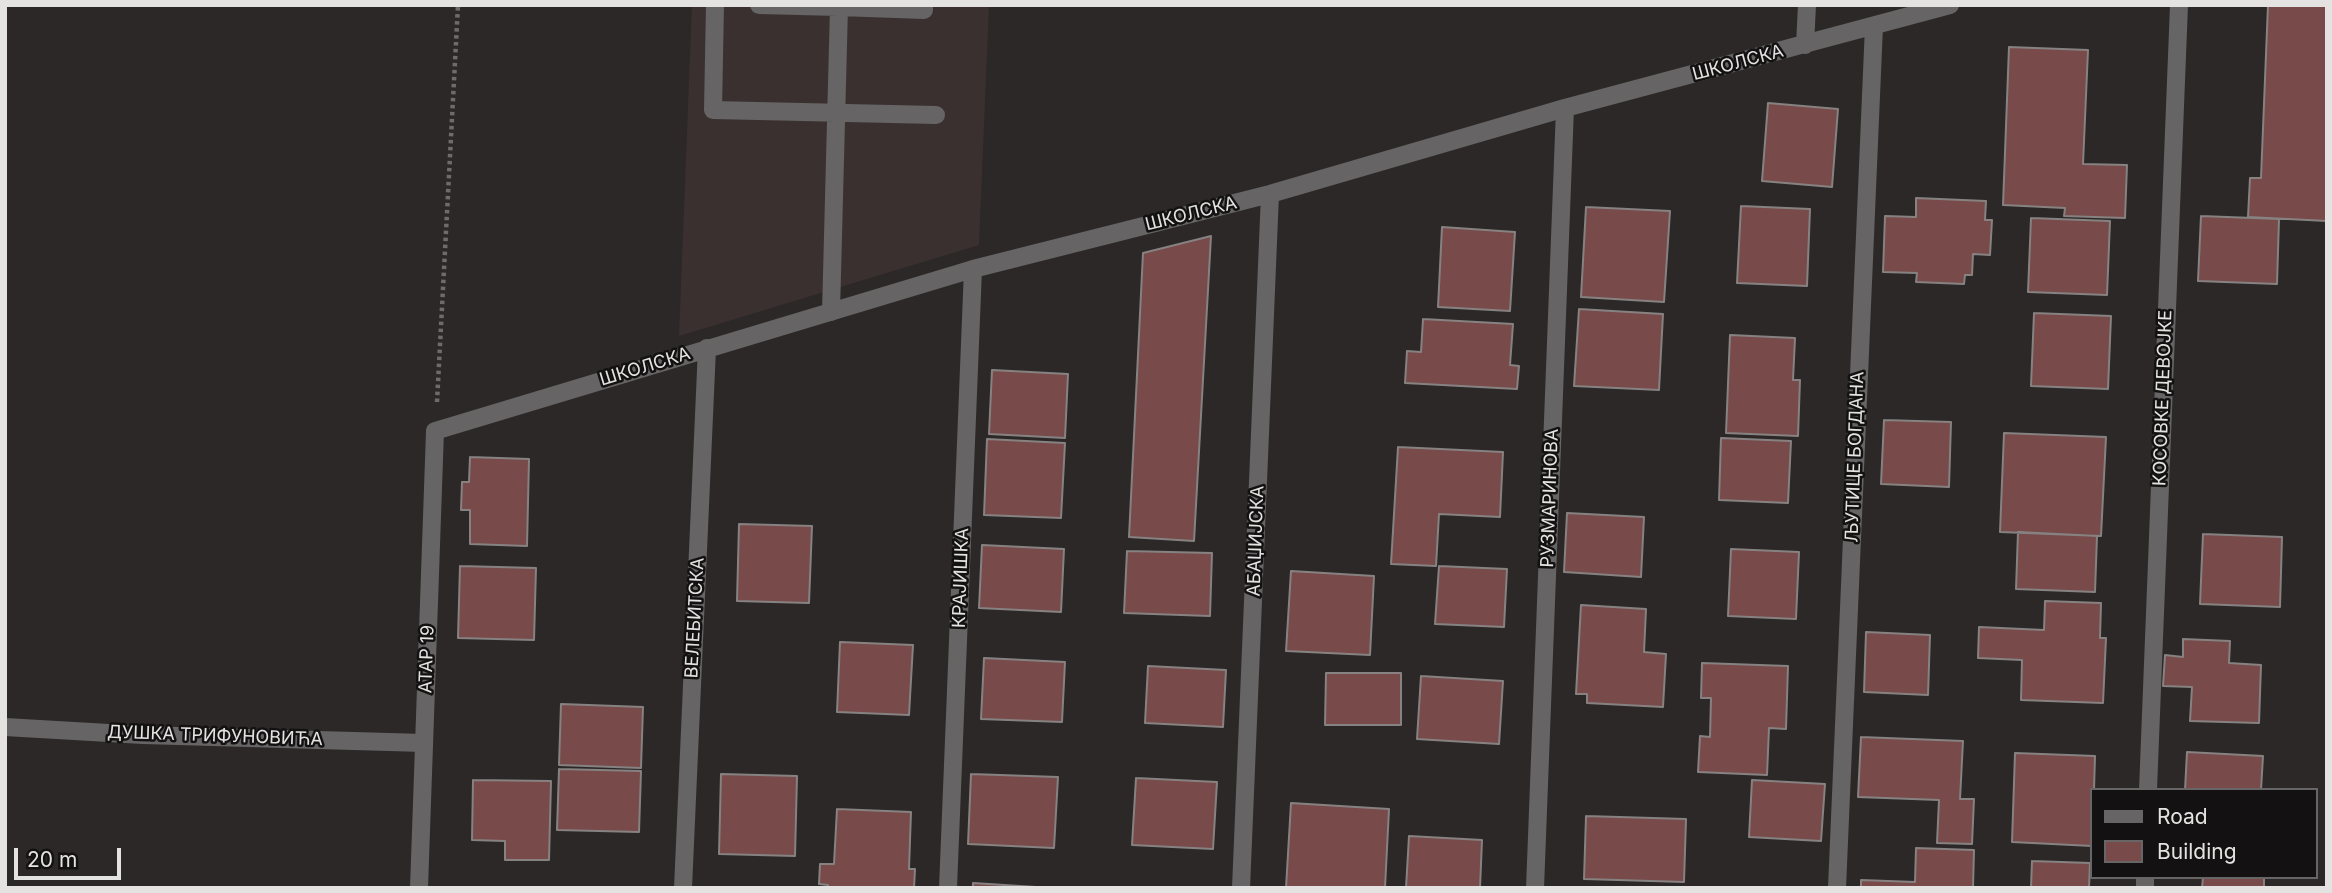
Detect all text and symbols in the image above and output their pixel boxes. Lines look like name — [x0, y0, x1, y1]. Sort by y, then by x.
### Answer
street label: ШКОЛСКА — [1690, 40, 1786, 86]
street label: ШКОЛСКА — [1143, 192, 1239, 236]
street label: КОСОВКЕ ДЕВОЈКЕ — [2149, 310, 2177, 486]
street label: ШКОЛСКА — [597, 343, 693, 391]
street label: ЉУТИЦЕ БОГДАНА — [1841, 371, 1869, 543]
street label: РУЗМАРИНОВА — [1537, 428, 1563, 568]
street label: АБАЏИЈСКА — [1243, 485, 1269, 597]
street label: КРАЈИШКА — [948, 528, 974, 628]
street label: ВЕЛЕБИТСКА — [681, 557, 709, 679]
street label: АТАР 19 — [415, 624, 439, 694]
street label: ДУШКА ТРИФУНОВИЋА — [107, 721, 323, 751]
legend — [2090, 788, 2318, 879]
text: Road — [2157, 804, 2208, 829]
scale bar — [18, 834, 124, 878]
text: Building — [2157, 839, 2237, 864]
text: 20 m — [27, 847, 77, 872]

